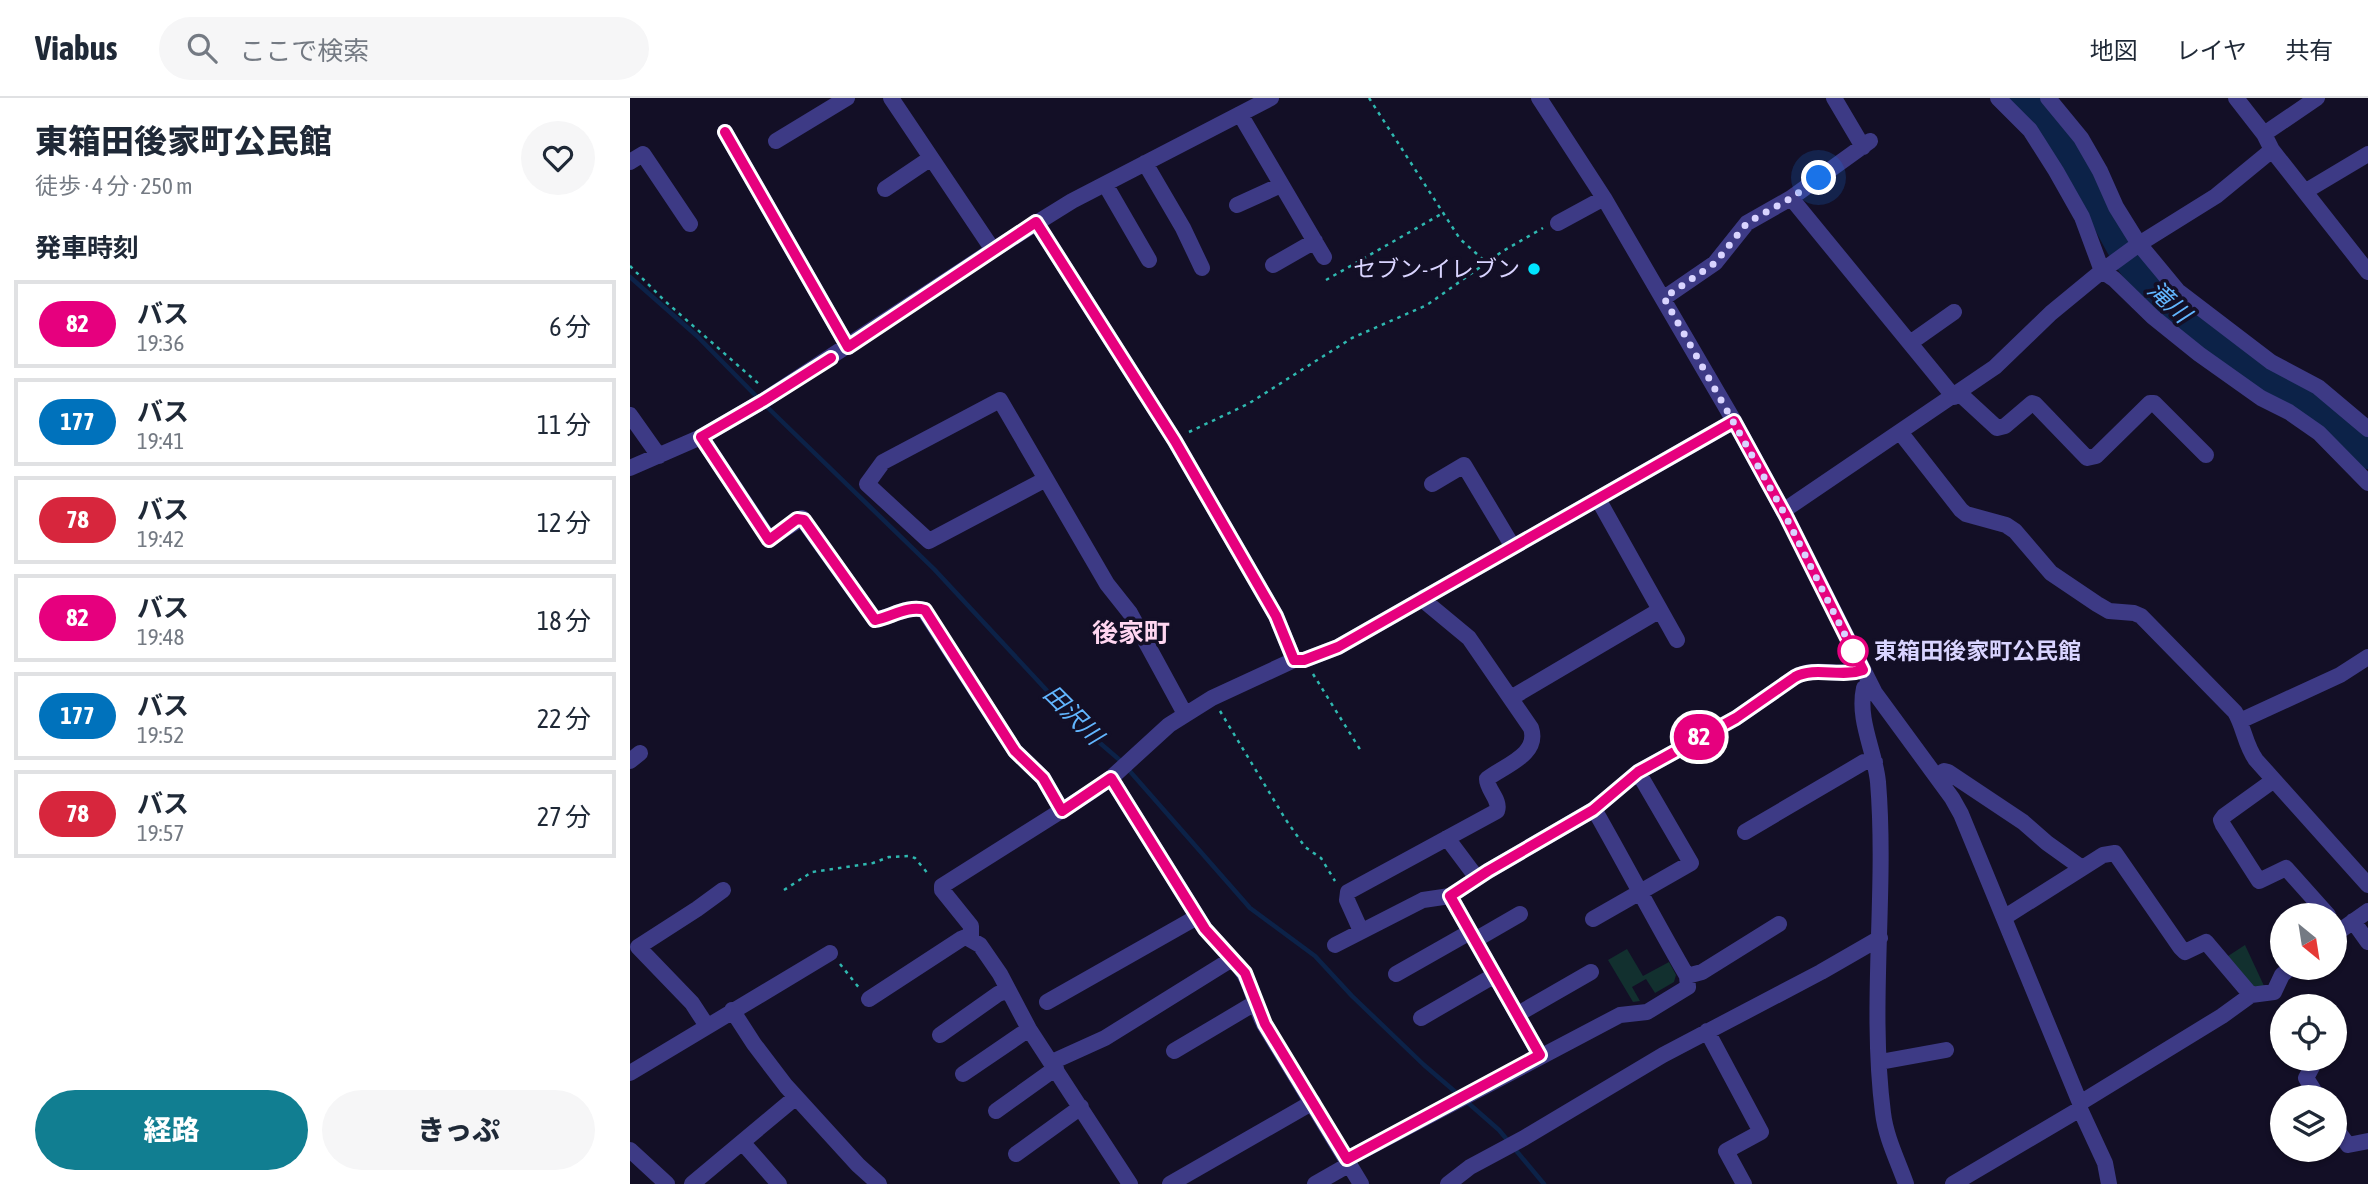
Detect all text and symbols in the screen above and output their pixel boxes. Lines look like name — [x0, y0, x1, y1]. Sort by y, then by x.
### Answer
search box — [159, 17, 649, 80]
text: Viabus — [35, 29, 117, 67]
icon: search — [183, 29, 221, 67]
text: ここで検索 — [239, 36, 369, 66]
text: 地図 — [2090, 37, 2138, 64]
text: レイヤ — [2176, 37, 2247, 64]
text: 共有 — [2285, 37, 2333, 64]
button: heart — [521, 121, 595, 195]
text: 東箱田後家町公民館 — [35, 122, 332, 160]
your location — [1801, 160, 1836, 195]
text: 徒歩 · 4 分 · 250 m — [35, 173, 193, 199]
text: 発車時刻 — [35, 233, 139, 263]
place label: セブン-イレブン — [1353, 256, 1520, 282]
marker: セブン-イレブン — [1526, 261, 1542, 277]
water label: 滝川 — [2143, 275, 2198, 330]
text: バス — [137, 299, 189, 329]
text: 82 — [66, 310, 89, 337]
text: 6 分 — [549, 312, 591, 342]
text: 19:36 — [137, 330, 184, 356]
text: バス — [137, 397, 189, 427]
text: 177 — [61, 408, 94, 435]
text: 11 分 — [537, 410, 591, 440]
text: 19:41 — [137, 428, 184, 454]
text: バス — [137, 495, 189, 525]
text: 78 — [66, 506, 89, 533]
text: 12 分 — [537, 508, 591, 538]
text: 19:42 — [137, 526, 184, 552]
text: バス — [137, 593, 189, 623]
text: 82 — [66, 604, 89, 631]
text: 18 分 — [537, 606, 591, 636]
district label: 後家町 — [1092, 618, 1170, 648]
text: 19:48 — [137, 624, 184, 650]
marker: 東箱田後家町公民館 — [1838, 636, 1868, 666]
place label: 東箱田後家町公民館 — [1874, 638, 2081, 664]
water label: 田沢川 — [1038, 680, 1110, 752]
text: バス — [137, 691, 189, 721]
text: 177 — [61, 702, 94, 729]
text: 22 分 — [537, 704, 591, 734]
line badge: 82 — [1668, 714, 1730, 760]
text: 19:52 — [137, 722, 184, 748]
text: 82 — [1688, 723, 1710, 750]
text: バス — [137, 789, 189, 819]
text: 78 — [66, 800, 89, 827]
text: 27 分 — [537, 802, 591, 832]
text: 19:57 — [137, 820, 184, 846]
north arrow — [2270, 903, 2347, 980]
map controls — [2270, 903, 2347, 1162]
button: locate — [2270, 994, 2347, 1071]
button: layers — [2270, 1085, 2347, 1162]
button: 経路 — [35, 1090, 308, 1170]
button: きっぷ — [322, 1090, 595, 1170]

